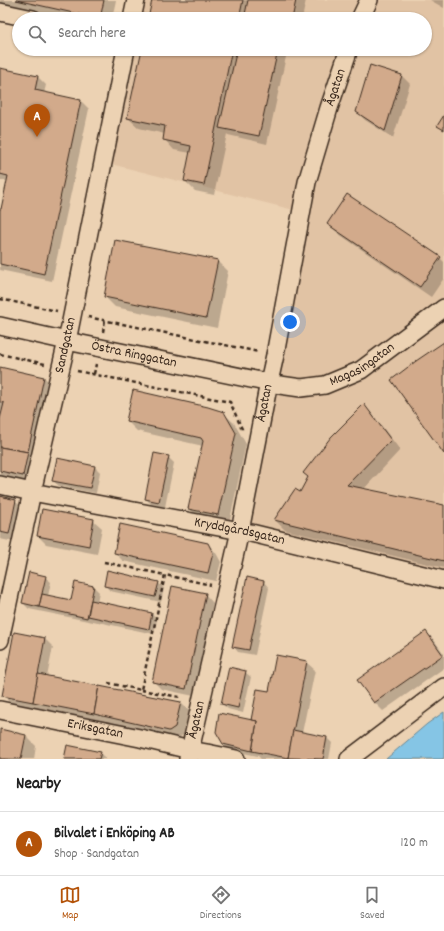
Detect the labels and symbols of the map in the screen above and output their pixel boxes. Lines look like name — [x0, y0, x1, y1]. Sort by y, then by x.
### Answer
street label: Ågatan — [320, 66, 352, 109]
pin: A — [24, 104, 50, 137]
your location — [280, 312, 300, 332]
street label: Sandgatan — [50, 316, 82, 375]
street label: Östra Ringgatan — [89, 336, 178, 373]
street label: Magasingatan — [326, 338, 399, 392]
street label: Ågatan — [251, 383, 278, 424]
street label: Kryddgårdsgatan — [192, 513, 287, 551]
street label: Ågatan — [183, 699, 211, 741]
street label: Eriksgatan — [65, 714, 125, 744]

